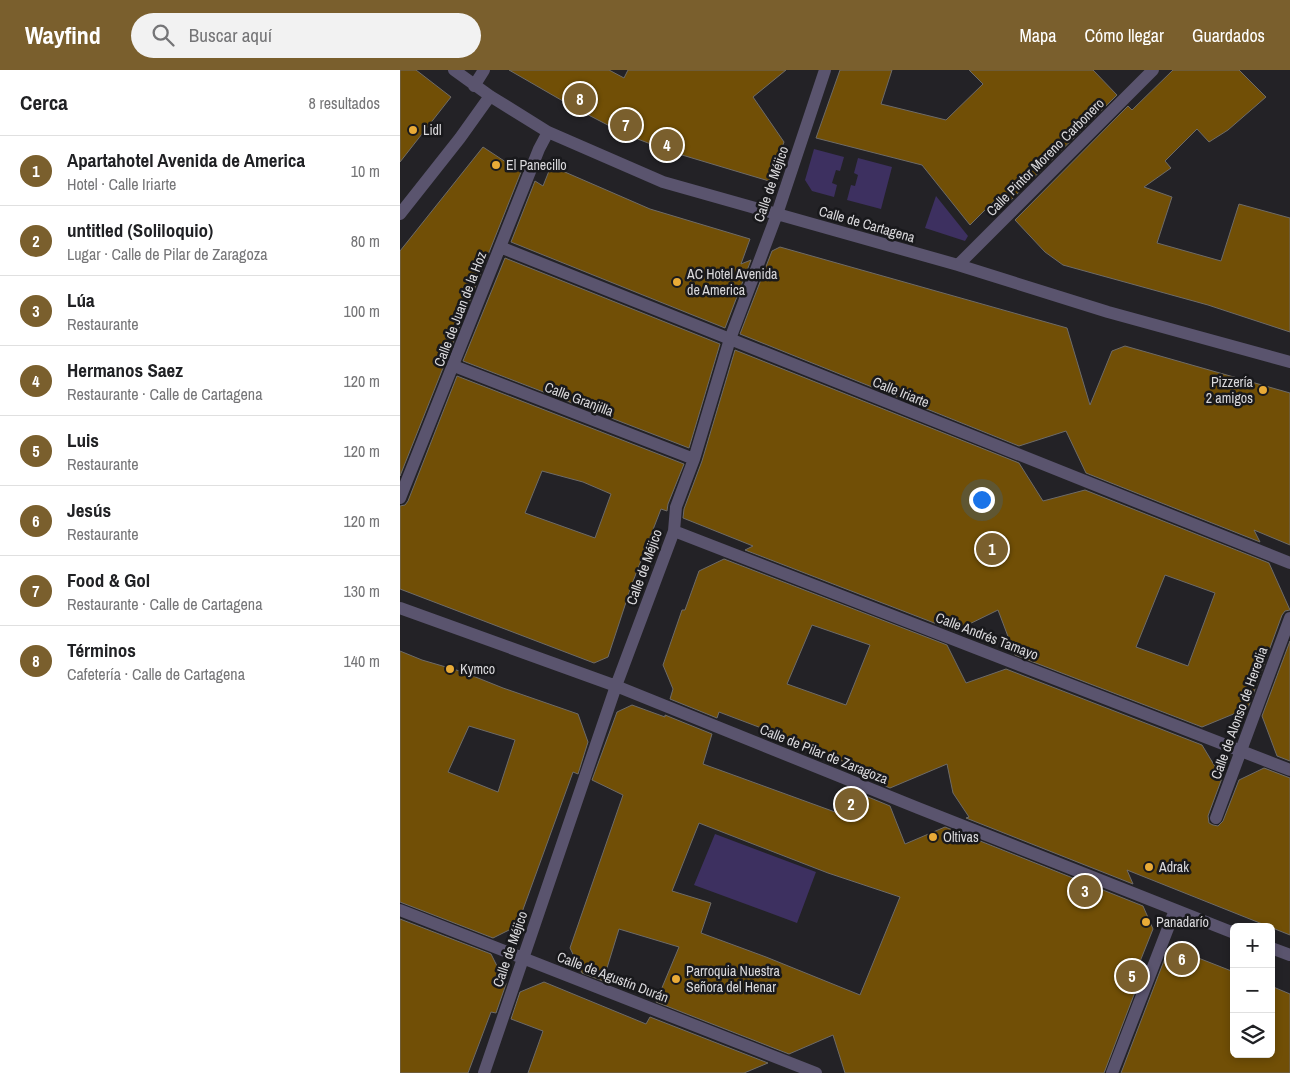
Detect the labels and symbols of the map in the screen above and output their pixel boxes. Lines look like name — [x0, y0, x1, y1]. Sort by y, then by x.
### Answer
pin: 8 — [564, 80, 596, 118]
street label: Calle Pintor Moreno Carbonero — [982, 94, 1108, 220]
pin: 7 — [610, 106, 642, 144]
place label: Lidl — [423, 121, 442, 139]
marker: Lidl — [407, 124, 419, 136]
pin: 4 — [651, 126, 683, 164]
street label: Calle de Méjico — [750, 144, 792, 224]
place label: El Panecillo — [506, 156, 567, 174]
marker: El Panecillo — [490, 159, 502, 171]
street label: Calle de Cartagena — [817, 202, 918, 246]
street label: Calle de Juan de la Hoz — [430, 249, 490, 369]
place label: AC Hotel Avenida de America — [686, 265, 778, 299]
marker: AC Hotel Avenida de America — [671, 276, 683, 288]
street label: Calle Iriarte — [870, 373, 932, 411]
place label: Pizzería 2 amigos — [1206, 373, 1254, 407]
street label: Calle Granjilla — [542, 378, 616, 421]
marker: Pizzería 2 amigos — [1257, 384, 1269, 396]
your location — [969, 487, 995, 513]
street label: Calle de Méjico — [622, 527, 666, 607]
pin: 1 — [976, 530, 1008, 568]
street label: Calle Andrés Tamayo — [933, 608, 1041, 664]
street label: Calle de Alonso de Heredia — [1207, 644, 1272, 782]
place label: Kymco — [460, 660, 495, 678]
marker: Kymco — [444, 663, 456, 675]
street label: Calle de Pilar de Zaragoza — [757, 720, 891, 788]
pin: 2 — [835, 785, 867, 823]
place label: Oltivas — [943, 828, 979, 846]
marker: Oltivas — [927, 831, 939, 843]
place label: Adrak — [1158, 858, 1189, 876]
marker: Adrak — [1143, 861, 1155, 873]
pin: 3 — [1069, 872, 1101, 910]
street label: Calle de Méjico — [489, 909, 531, 989]
place label: Panadarío — [1156, 913, 1209, 931]
marker: Panadarío — [1140, 916, 1152, 928]
pin: 6 — [1166, 940, 1198, 978]
street label: Calle de Agustín Durán — [555, 947, 671, 1007]
pin: 5 — [1116, 957, 1148, 995]
place label: Parroquia Nuestra Señora del Henar — [686, 962, 780, 996]
marker: Parroquia Nuestra Señora del Henar — [670, 973, 682, 985]

